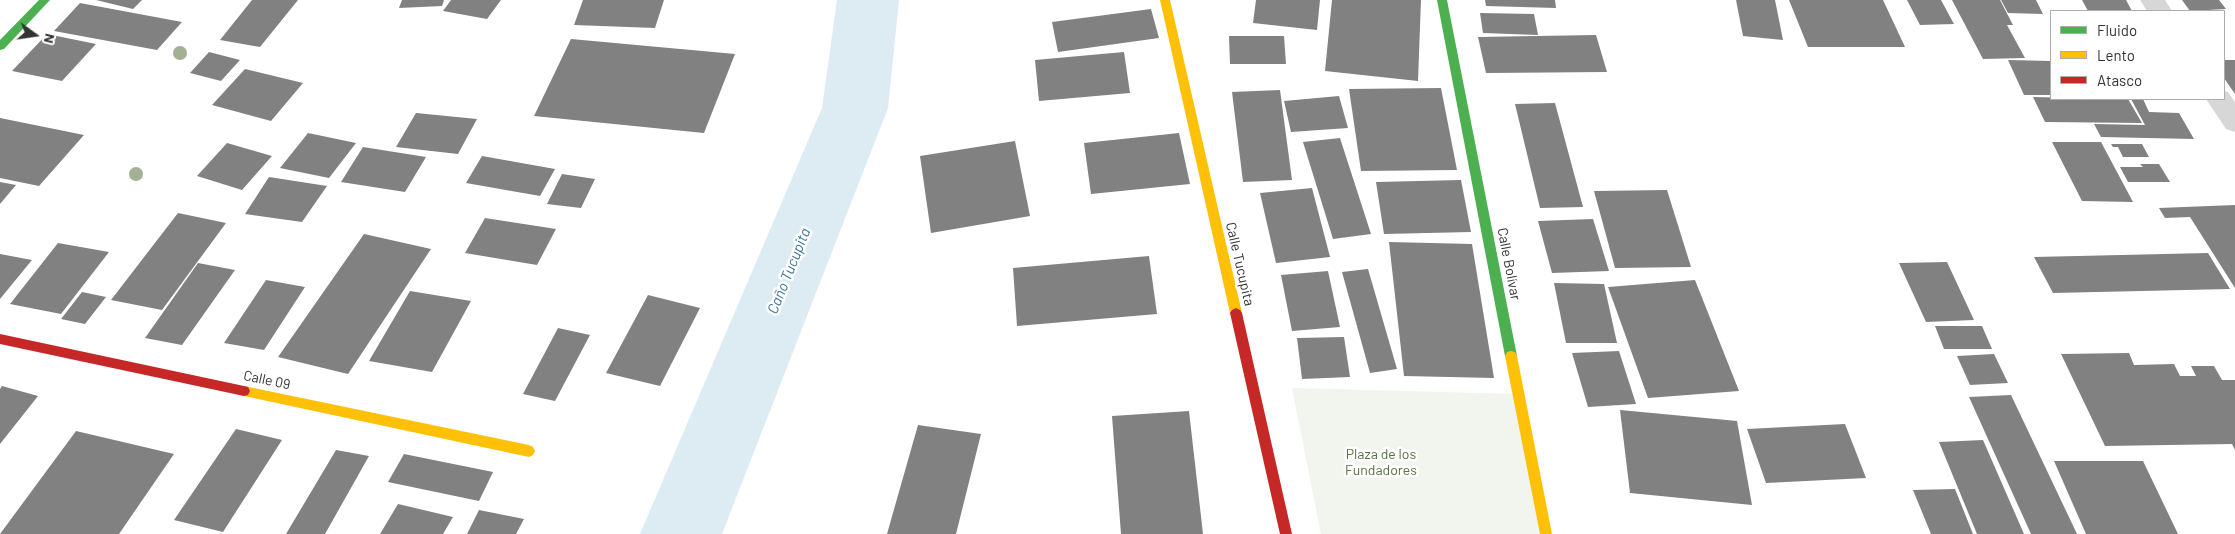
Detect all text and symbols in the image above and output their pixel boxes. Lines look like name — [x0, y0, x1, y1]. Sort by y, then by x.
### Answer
north arrow — [10, 10, 60, 60]
legend — [2050, 10, 2225, 100]
text: Fluido — [2097, 21, 2137, 39]
text: N — [41, 32, 59, 45]
text: Lento — [2097, 46, 2135, 64]
text: Atasco — [2097, 71, 2142, 89]
street label: Calle Tucupita — [1222, 220, 1258, 308]
water label: Caño Tucupita — [764, 225, 814, 317]
street label: Calle Bolívar — [1494, 226, 1524, 302]
street label: Calle 09 — [242, 367, 292, 393]
park label: Plaza de los Fundadores — [1345, 446, 1417, 478]

